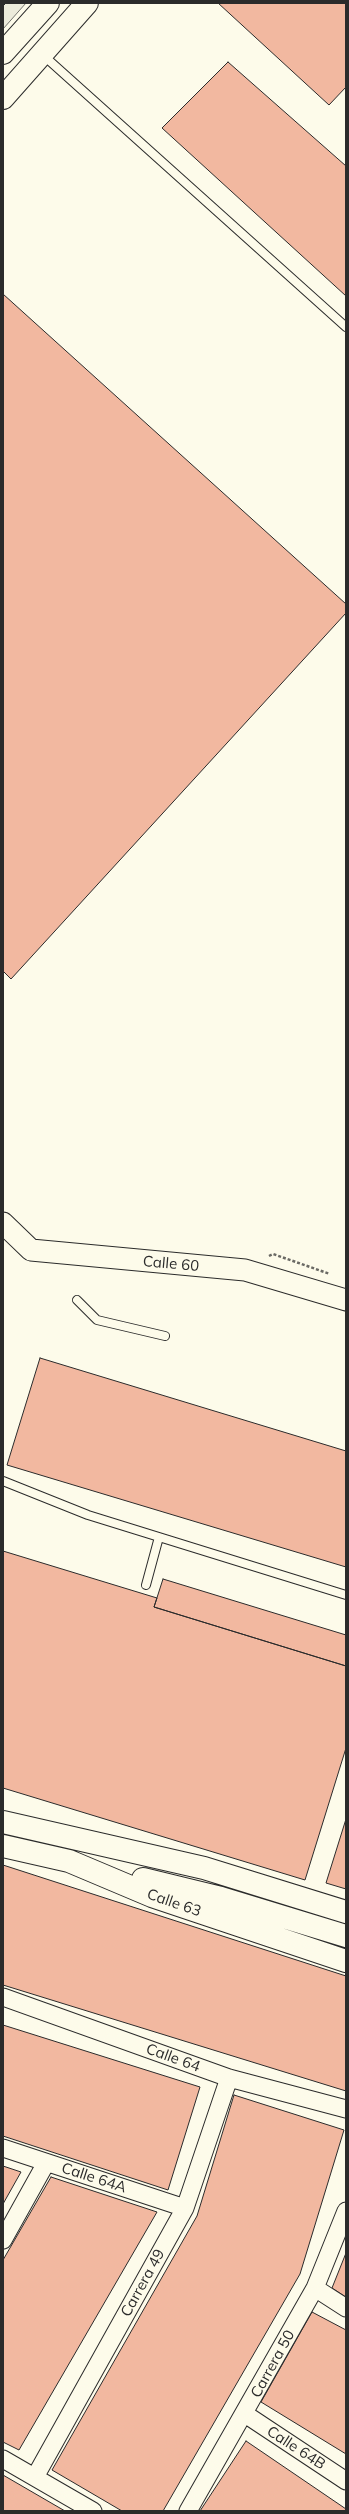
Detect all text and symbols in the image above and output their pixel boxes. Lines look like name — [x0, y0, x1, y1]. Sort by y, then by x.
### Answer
street label: Calle 60 — [142, 1253, 200, 1275]
street label: Calle 63 — [144, 1885, 204, 1921]
street label: Calle 64 — [144, 2040, 202, 2076]
street label: Calle 64A — [59, 2159, 129, 2197]
street label: Carrera 49 — [117, 2246, 169, 2320]
street label: Carrera 50 — [247, 2327, 299, 2401]
street label: Calle 64B — [263, 2422, 329, 2474]

